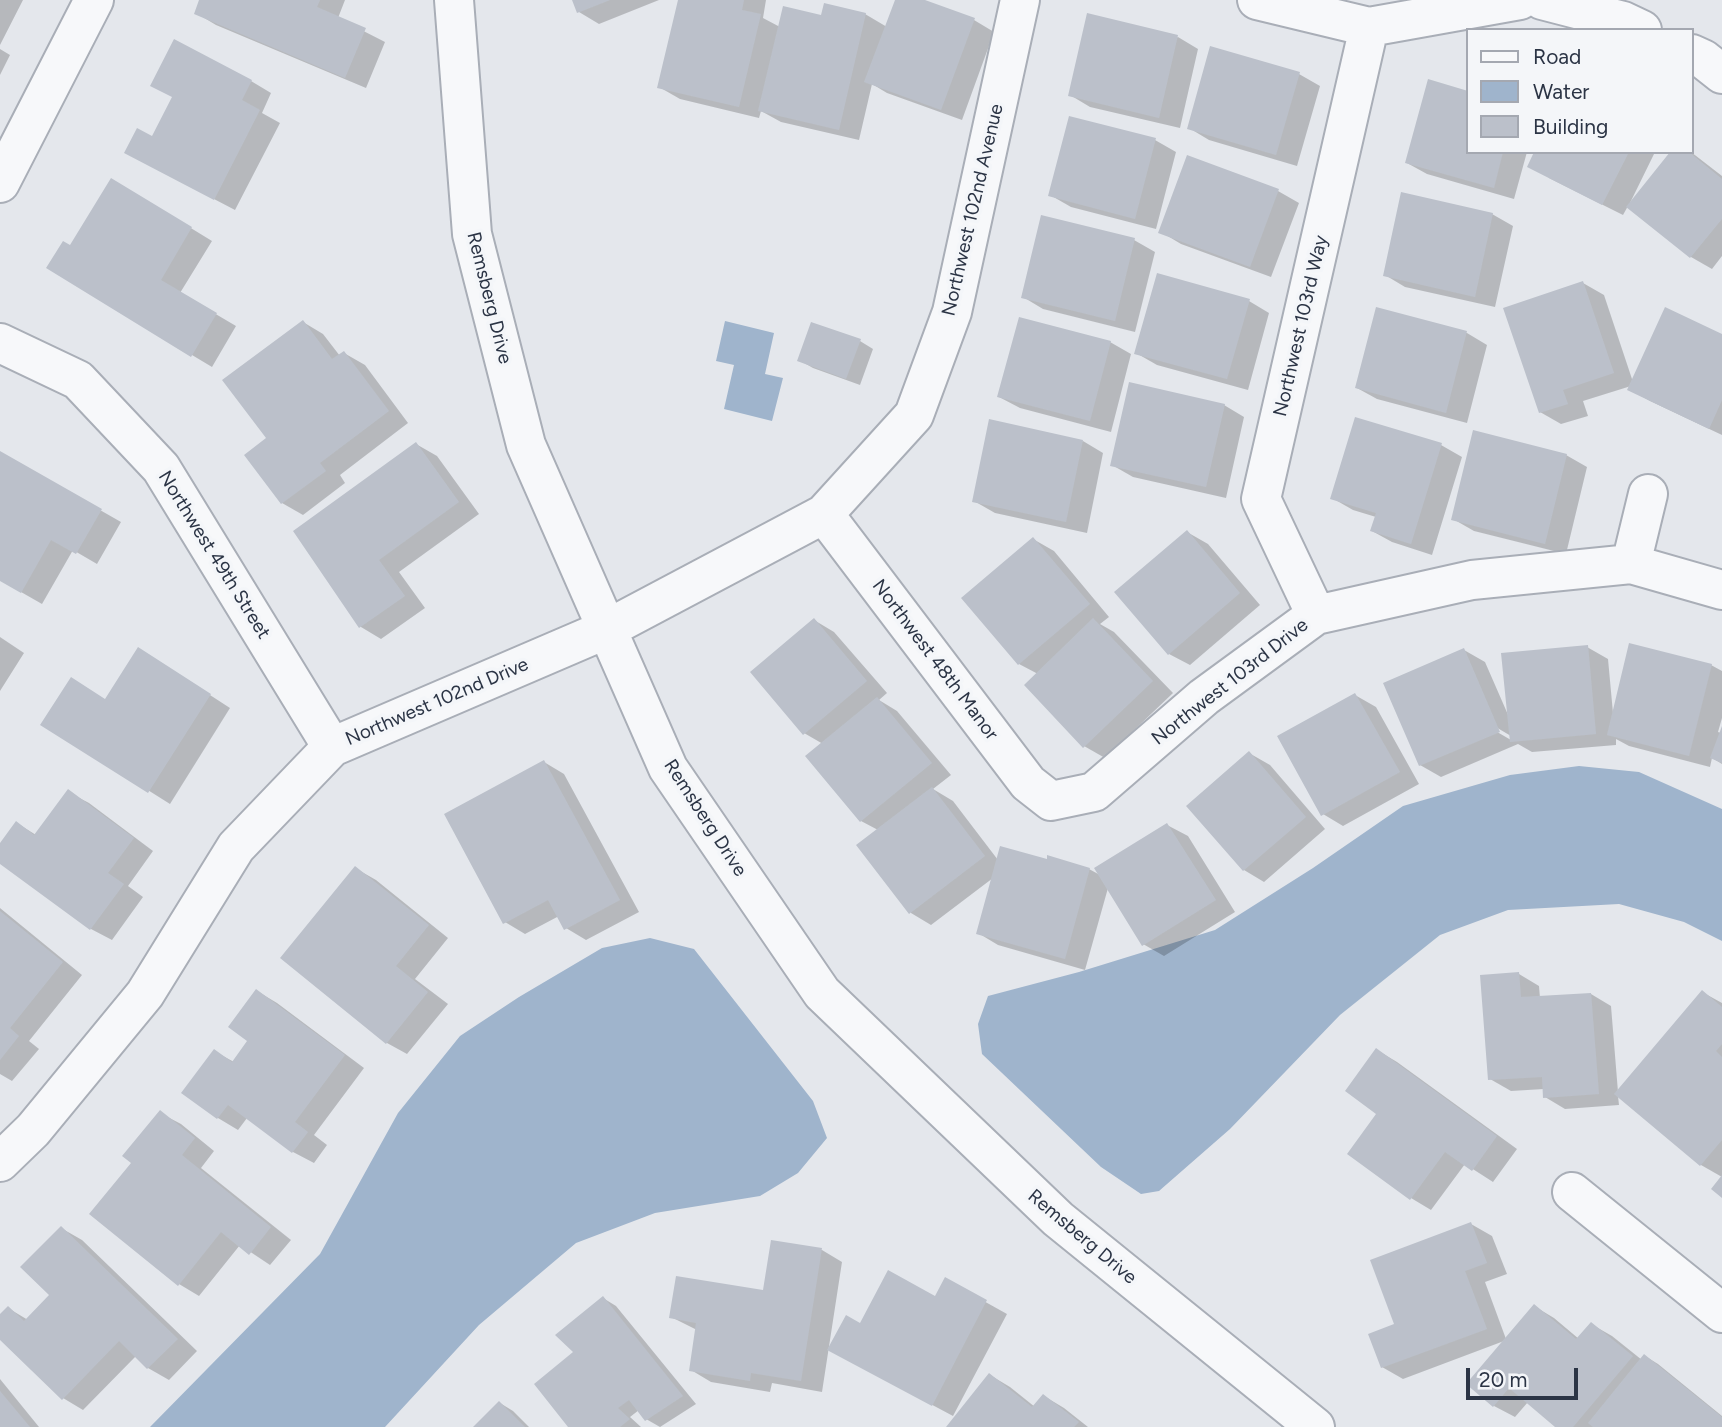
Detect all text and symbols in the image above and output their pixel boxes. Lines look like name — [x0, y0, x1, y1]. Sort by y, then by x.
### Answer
legend — [1466, 28, 1694, 154]
text: Road — [1533, 44, 1581, 69]
text: Water — [1533, 79, 1589, 104]
street label: Northwest 102nd Avenue — [937, 102, 1009, 318]
text: Building — [1533, 114, 1608, 139]
street label: Remsberg Drive — [462, 230, 516, 366]
street label: Northwest 103rd Way — [1269, 233, 1333, 419]
street label: Northwest 49th Street — [153, 467, 275, 643]
street label: Northwest 48th Manor — [867, 575, 1003, 745]
street label: Northwest 103rd Drive — [1147, 614, 1313, 750]
street label: Northwest 102nd Drive — [342, 653, 532, 751]
street label: Remsberg Drive — [659, 755, 751, 881]
street label: Remsberg Drive — [1023, 1185, 1141, 1289]
scale bar — [1470, 1354, 1582, 1398]
text: 20 m — [1479, 1367, 1527, 1392]

